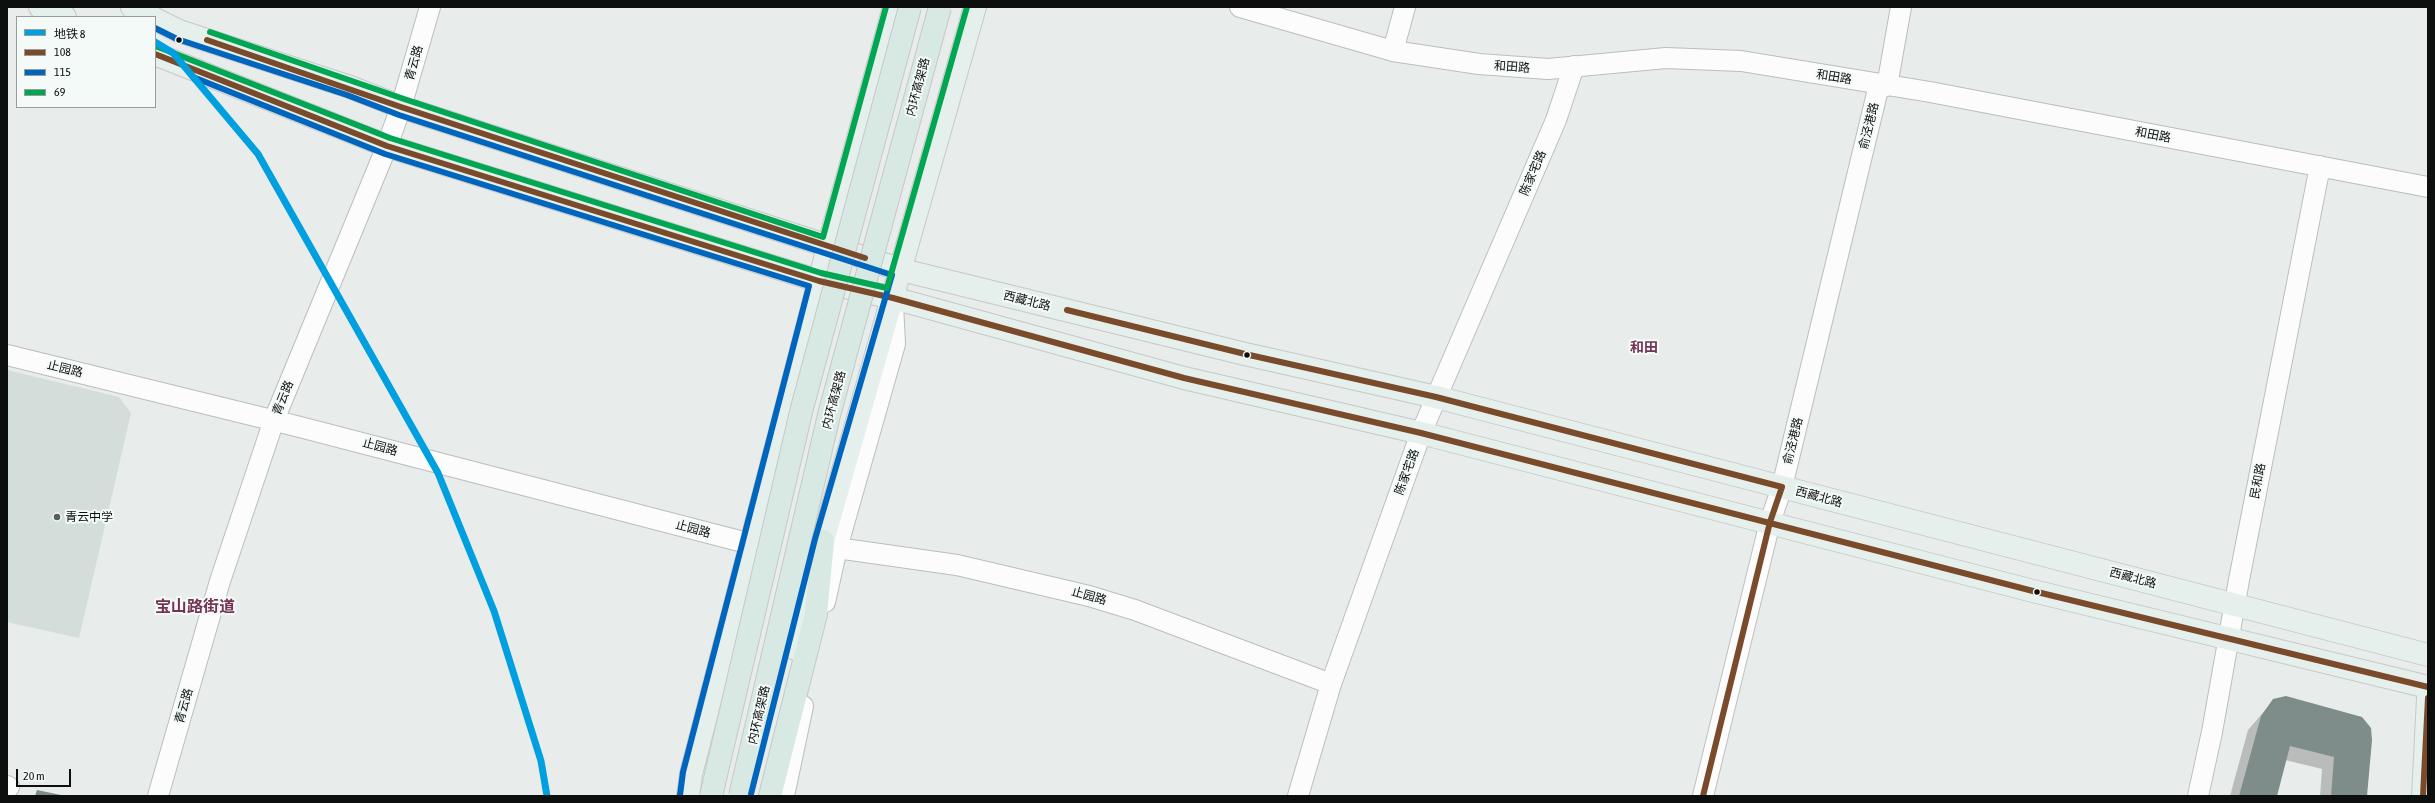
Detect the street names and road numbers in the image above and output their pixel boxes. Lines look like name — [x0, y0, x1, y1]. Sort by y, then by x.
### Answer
street label: 青云路 — [402, 44, 426, 82]
street label: 内环高架路 — [903, 56, 933, 118]
street label: 和田路 — [1494, 59, 1530, 75]
street label: 和田路 — [1815, 67, 1853, 87]
street label: 俞泾港路 — [1856, 101, 1882, 151]
street label: 和田路 — [2134, 124, 2172, 146]
street label: 陈家宅路 — [1517, 148, 1549, 198]
street label: 西藏北路 — [1002, 288, 1052, 314]
street label: 止园路 — [46, 358, 84, 380]
street label: 内环高架路 — [819, 369, 849, 431]
street label: 青云路 — [270, 379, 296, 417]
street label: 俞泾港路 — [1780, 416, 1806, 466]
street label: 止园路 — [361, 435, 399, 459]
street label: 陈家宅路 — [1392, 447, 1422, 497]
street label: 民和路 — [2247, 462, 2269, 500]
street label: 西藏北路 — [1794, 484, 1844, 510]
street label: 止园路 — [674, 517, 712, 541]
street label: 西藏北路 — [2108, 565, 2158, 591]
street label: 止园路 — [1070, 584, 1108, 608]
street label: 内环高架路 — [745, 684, 773, 746]
street label: 青云路 — [172, 687, 196, 725]

